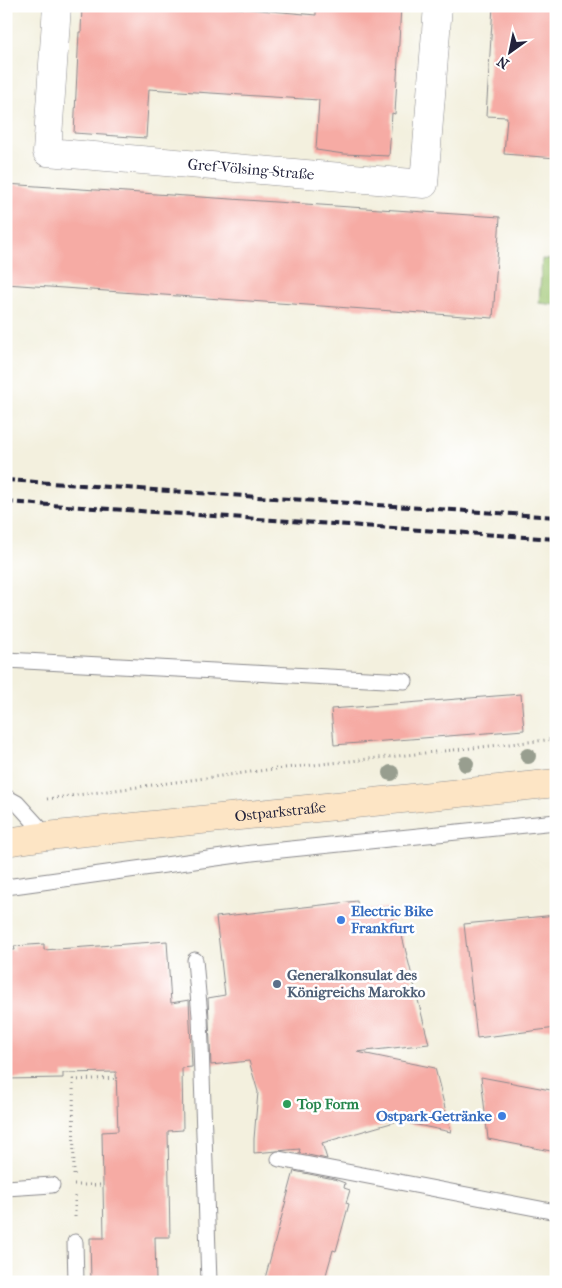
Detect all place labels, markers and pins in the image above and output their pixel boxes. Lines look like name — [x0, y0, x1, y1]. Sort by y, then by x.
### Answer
place label: Electric Bike Frankfurt — [350, 902, 434, 937]
marker: Electric Bike Frankfurt — [335, 914, 347, 926]
place label: Generalkonsulat des Königreichs Marokko — [287, 966, 426, 1001]
marker: Generalkonsulat des Königreichs Marokko — [271, 978, 283, 990]
place label: Top Form — [296, 1095, 360, 1113]
marker: Top Form — [281, 1098, 293, 1110]
place label: Ostpark-Getränke — [376, 1107, 493, 1125]
marker: Ostpark-Getränke — [496, 1110, 508, 1122]

